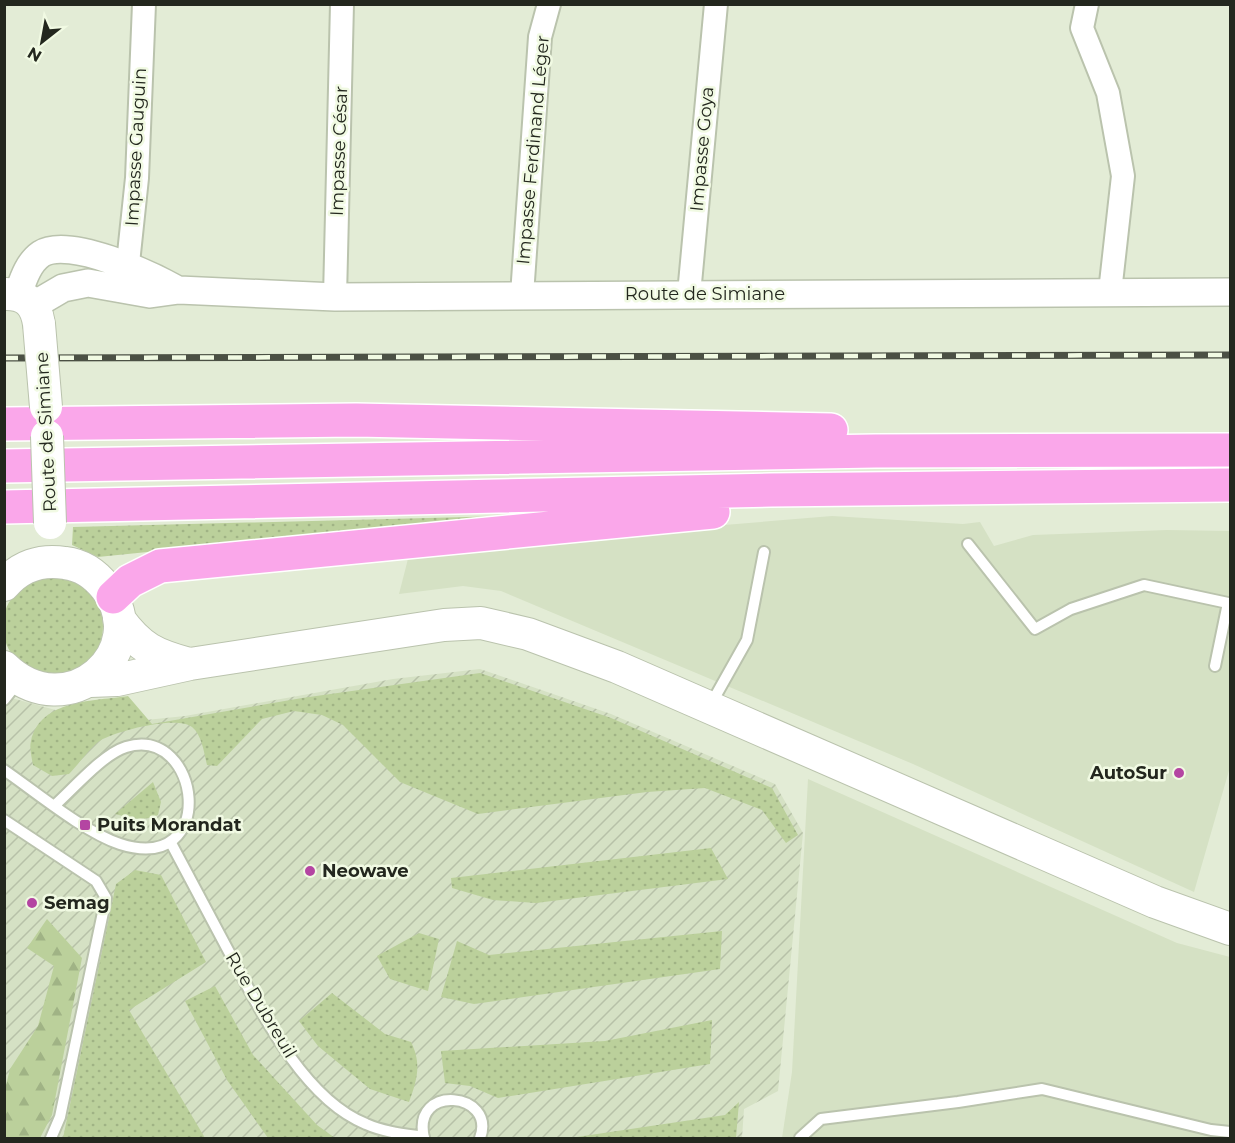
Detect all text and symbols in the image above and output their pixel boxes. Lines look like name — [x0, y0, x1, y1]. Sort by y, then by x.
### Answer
north arrow — [12, 12, 72, 72]
street label: Impasse Ferdinand Léger — [512, 34, 554, 266]
text: N — [24, 43, 45, 66]
street label: Impasse Gauguin — [121, 67, 151, 227]
street label: Impasse César — [326, 85, 352, 217]
street label: Impasse Goya — [686, 86, 718, 212]
street label: Route de Simiane — [625, 283, 785, 305]
street label: Route de Simiane — [31, 351, 61, 513]
place label: AutoSur — [1089, 762, 1167, 784]
marker: AutoSur — [1172, 766, 1186, 780]
place label: Puits Morandat — [97, 814, 242, 836]
marker: Puits Morandat — [78, 818, 92, 832]
place label: Neowave — [322, 860, 409, 882]
marker: Neowave — [303, 864, 317, 878]
place label: Semag — [44, 892, 110, 914]
marker: Semag — [25, 896, 39, 910]
street label: Rue Dubreuil — [221, 948, 301, 1062]

